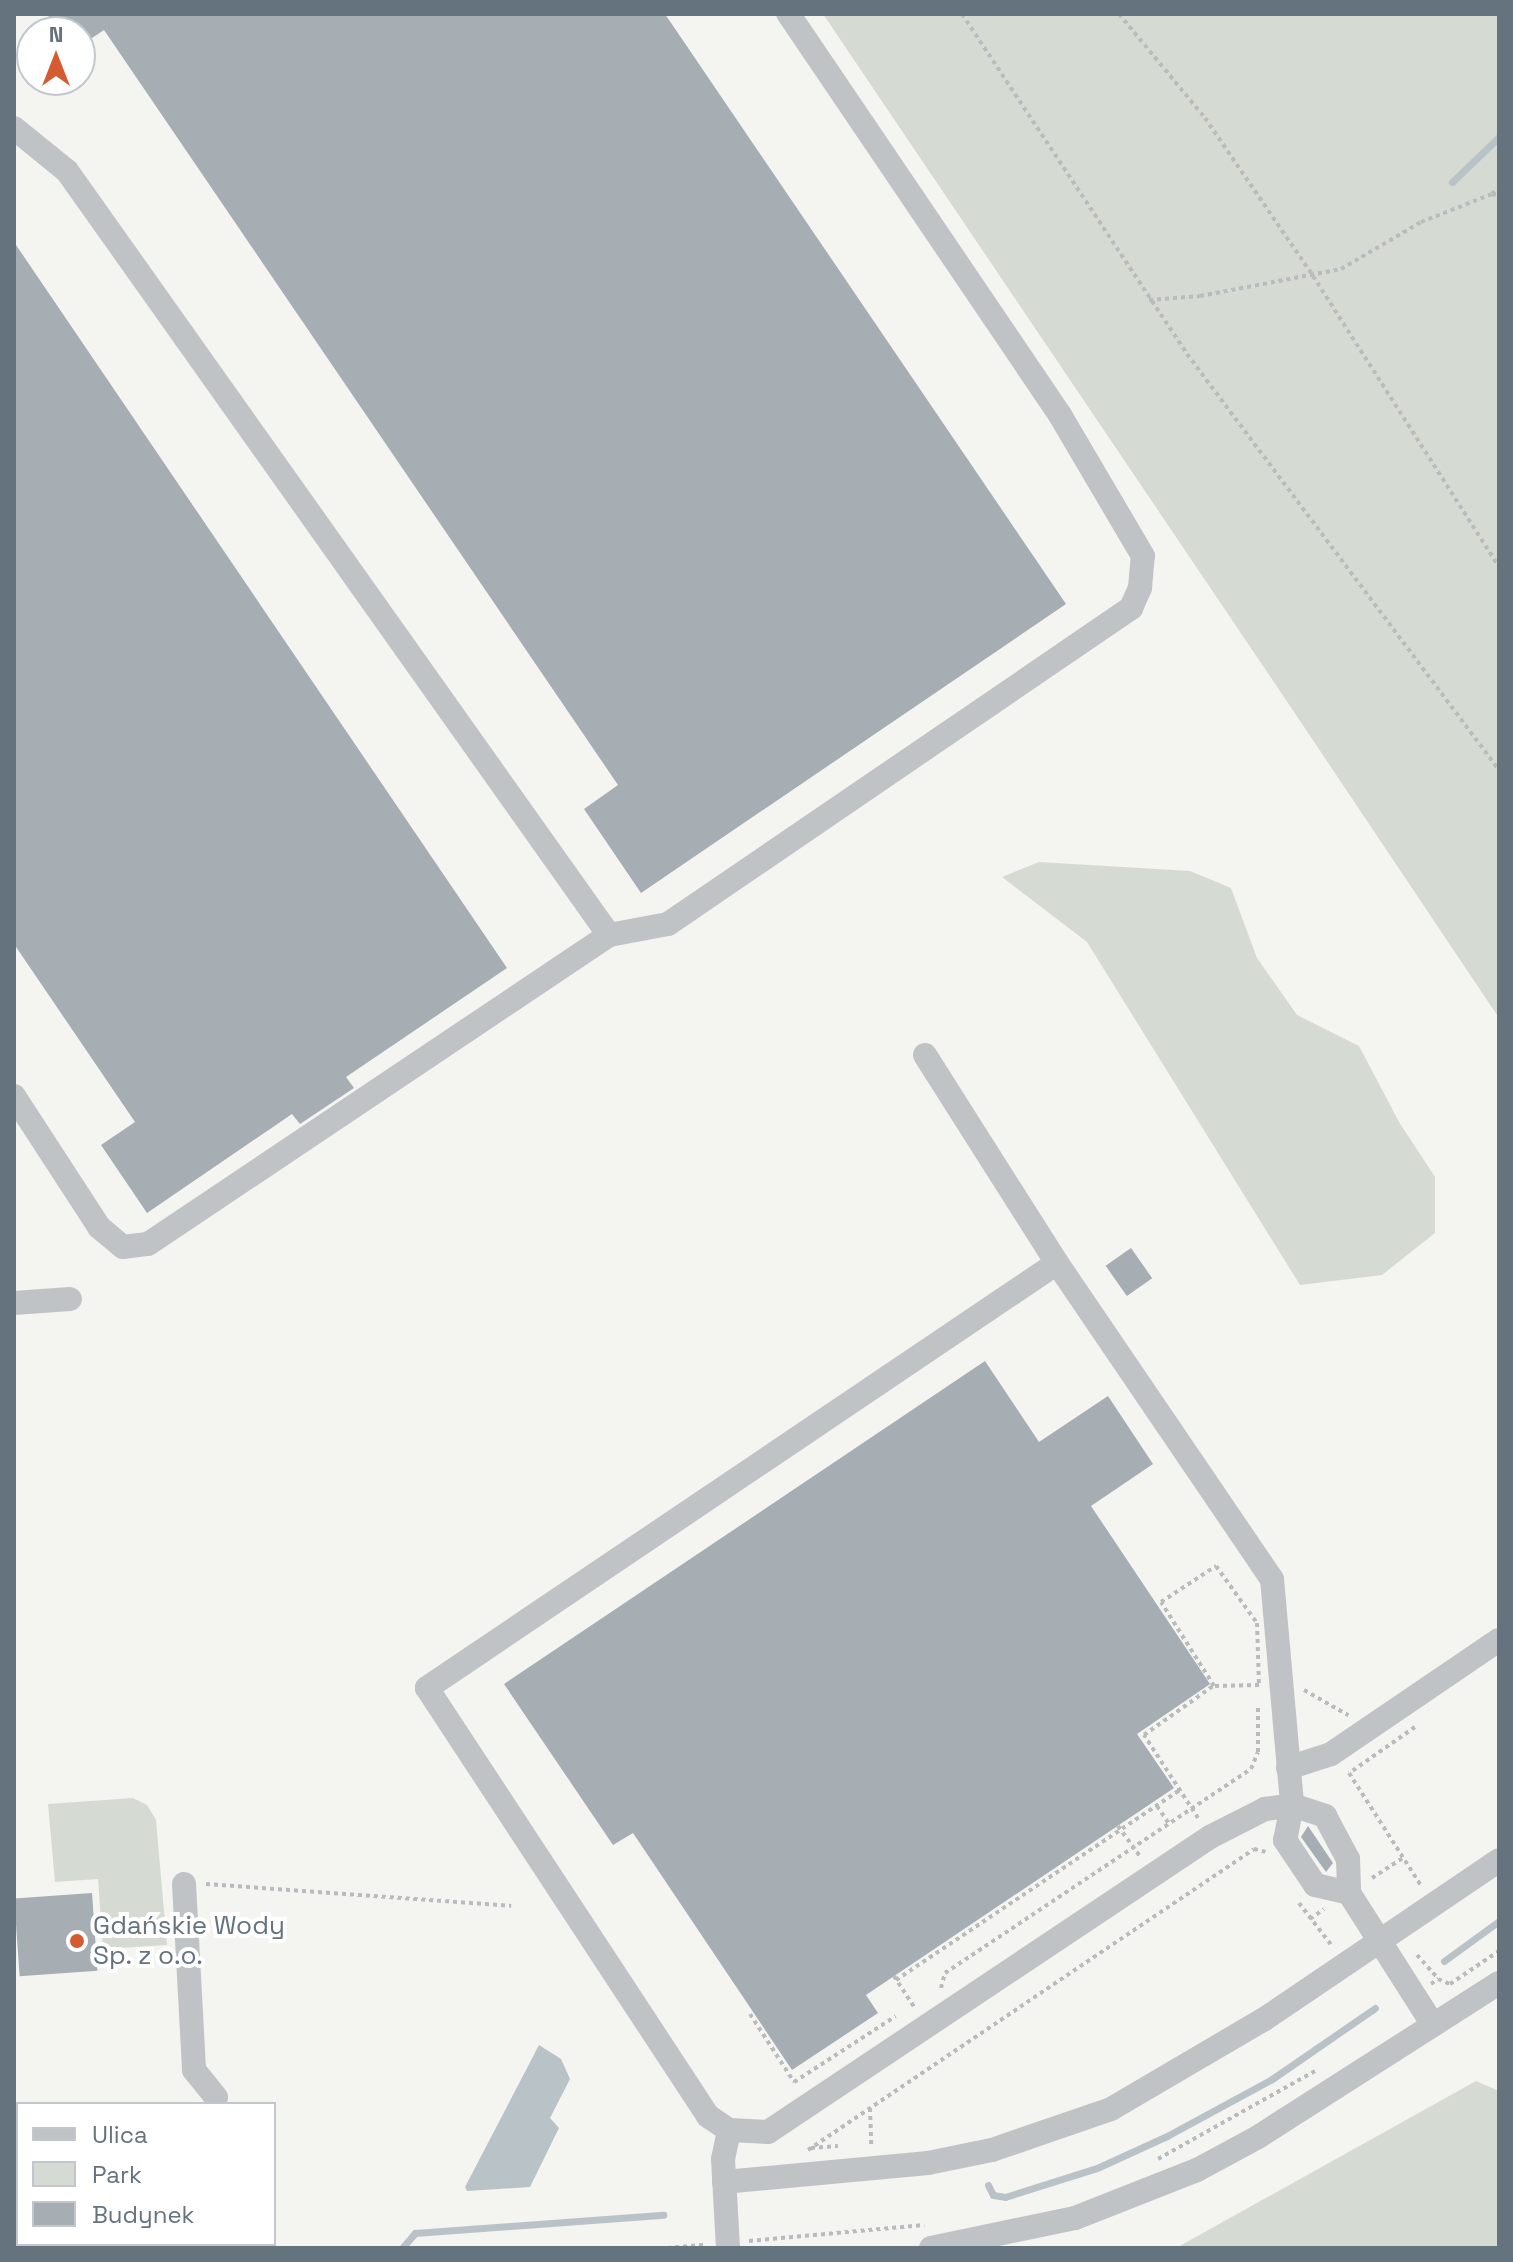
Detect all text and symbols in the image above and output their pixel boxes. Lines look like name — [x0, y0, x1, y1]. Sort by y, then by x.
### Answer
north arrow — [16, 16, 96, 96]
text: N — [49, 20, 63, 48]
place label: Gdańskie Wody Sp. z o.o. — [93, 1910, 285, 1972]
marker: Gdańskie Wody Sp. z o.o. — [68, 1932, 86, 1950]
legend — [16, 2102, 276, 2246]
text: Ulica — [92, 2119, 148, 2150]
text: Park — [92, 2159, 142, 2190]
text: Budynek — [92, 2199, 195, 2230]

